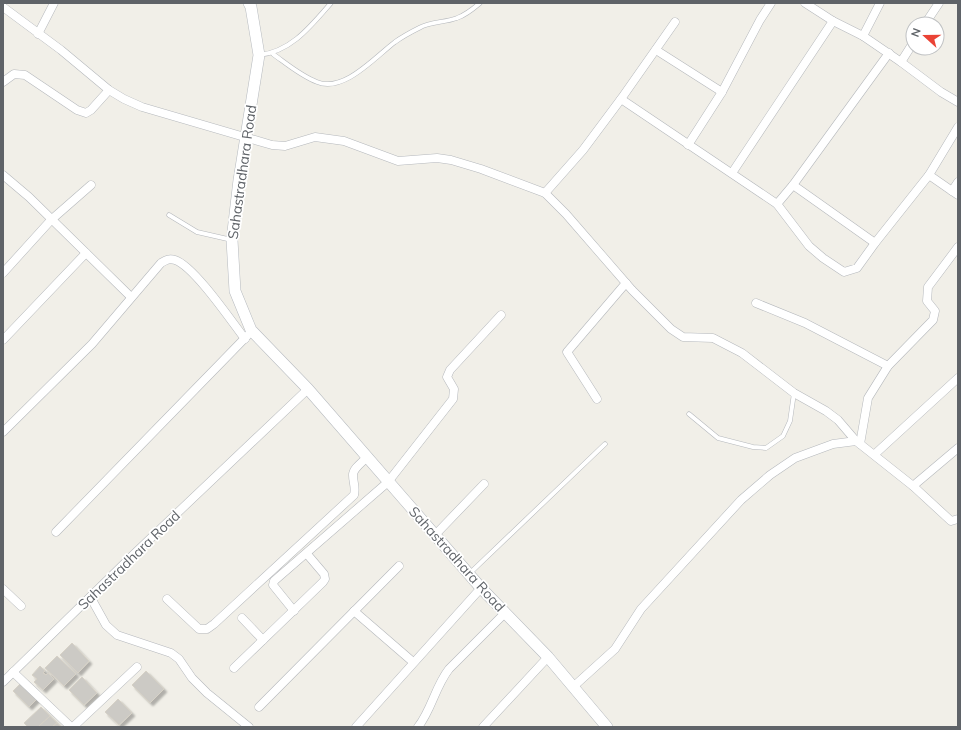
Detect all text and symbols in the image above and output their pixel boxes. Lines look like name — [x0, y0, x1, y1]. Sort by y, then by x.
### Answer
north arrow — [905, 16, 945, 56]
text: N — [908, 26, 924, 39]
street label: Sahastradhara Road — [224, 104, 260, 240]
street label: Sahastradhara Road — [405, 503, 509, 615]
street label: Sahastradhara Road — [74, 507, 184, 613]

